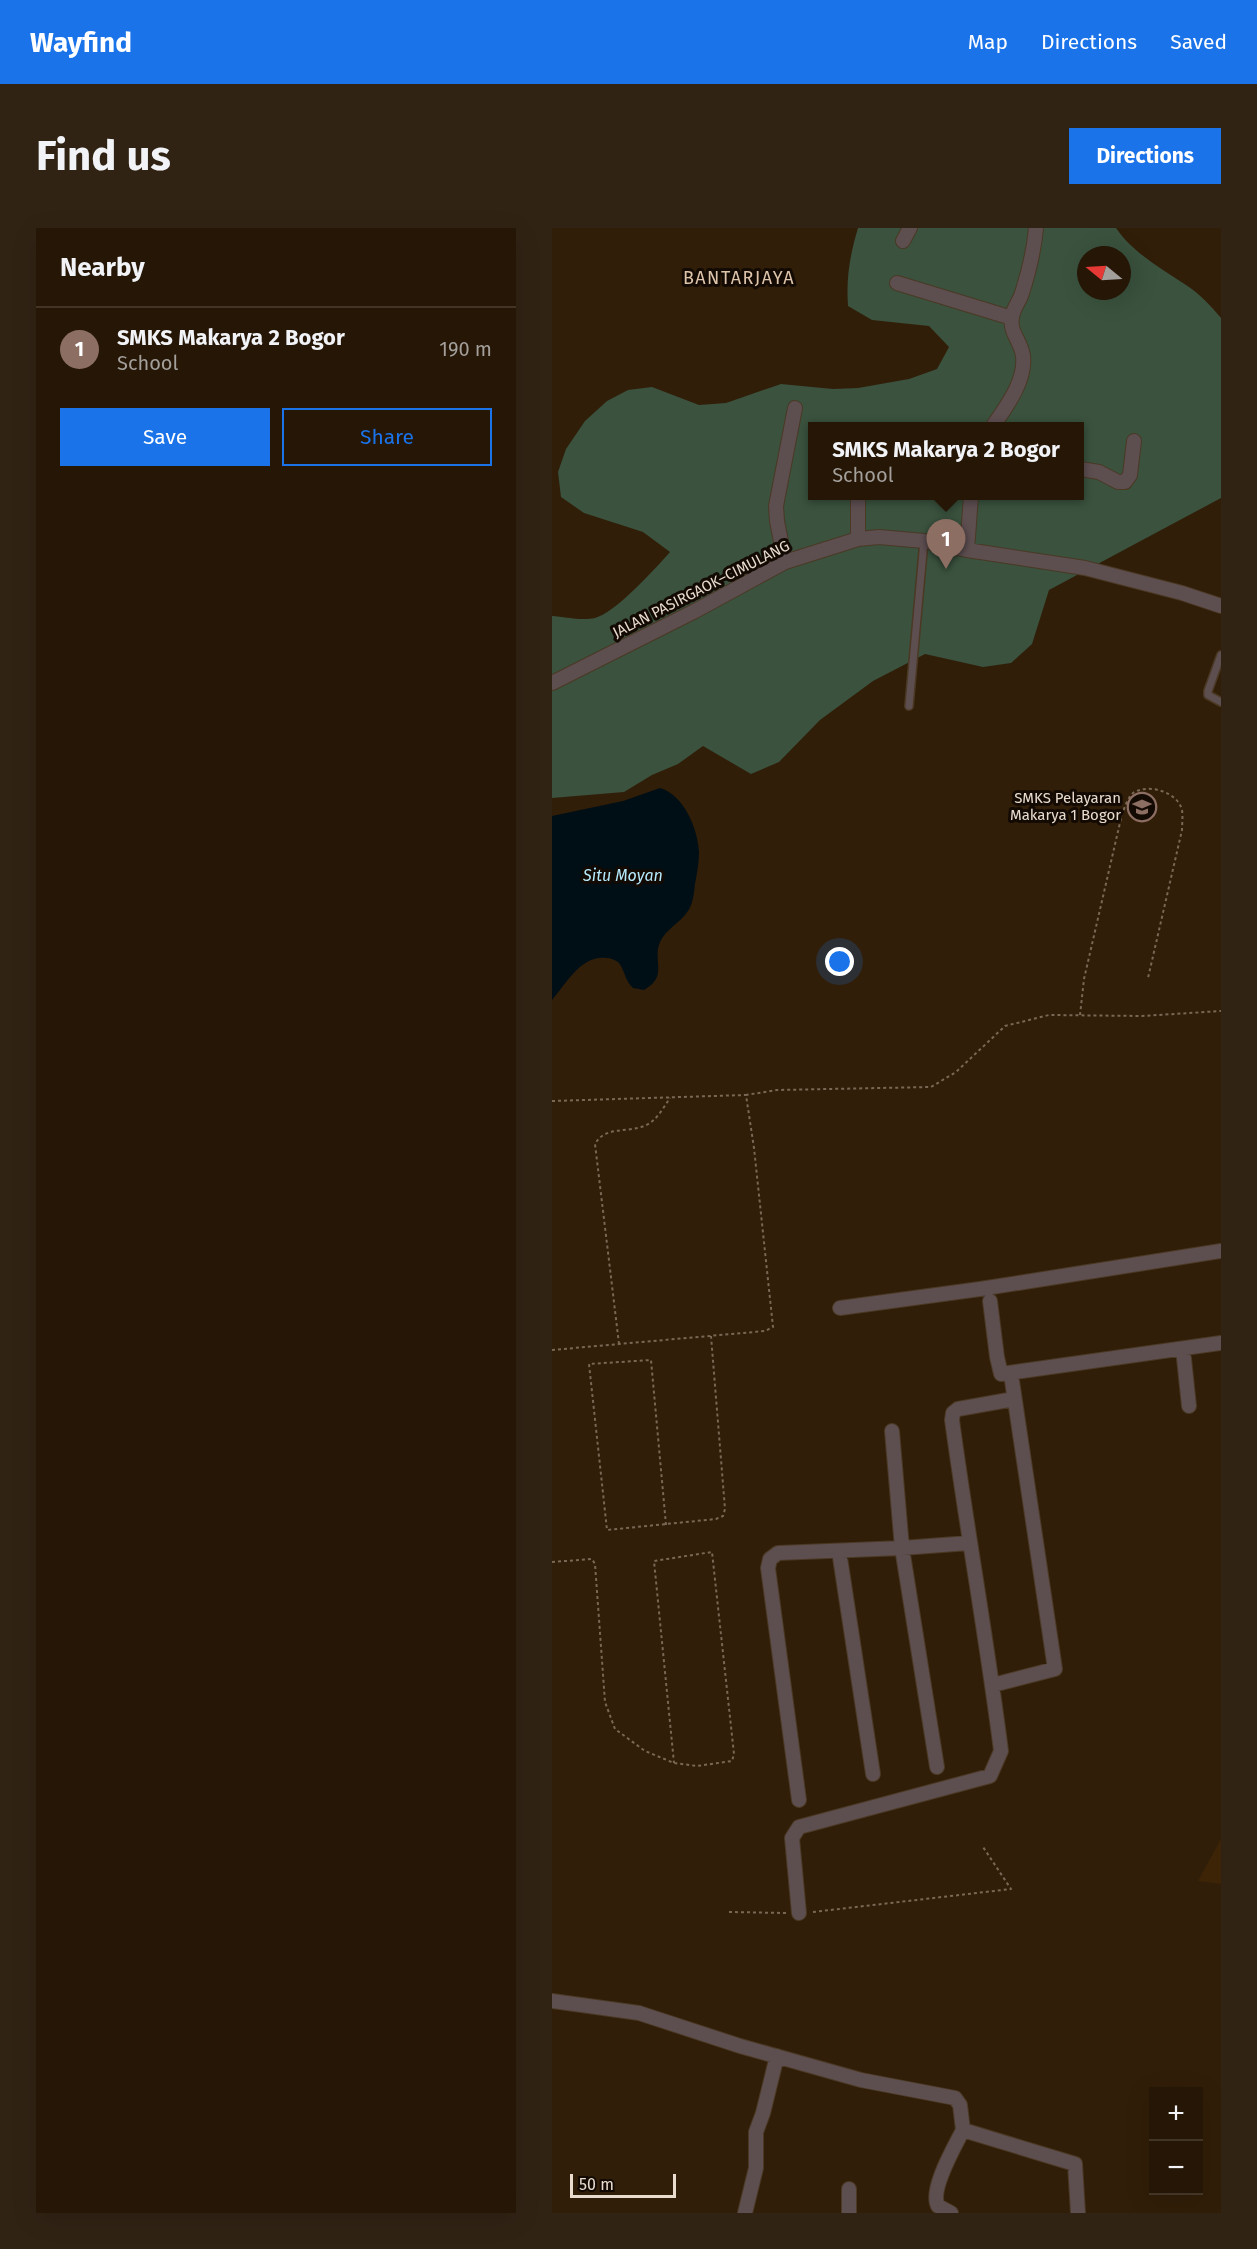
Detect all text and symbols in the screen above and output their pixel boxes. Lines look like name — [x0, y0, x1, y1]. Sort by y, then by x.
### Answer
text: Wayfind — [30, 26, 132, 59]
text: Map — [968, 29, 1008, 55]
text: Directions — [1041, 29, 1137, 55]
text: Saved — [1170, 29, 1227, 55]
button: Directions — [1069, 128, 1221, 184]
text: Find us — [36, 131, 171, 181]
north arrow — [1077, 246, 1131, 300]
text: Nearby — [60, 252, 145, 283]
district label: BANTARJAYA — [683, 267, 795, 289]
text: SMKS Makarya 2 Bogor — [117, 324, 345, 351]
text: 1 — [75, 337, 84, 361]
text: 190 m — [439, 337, 492, 361]
text: School — [117, 351, 178, 375]
button: Save — [60, 408, 270, 466]
button: Share — [282, 408, 492, 466]
popup — [808, 422, 1084, 500]
text: SMKS Makarya 2 Bogor — [832, 436, 1060, 463]
text: School — [832, 463, 894, 487]
pin: 1 — [926, 520, 966, 569]
street label: JALAN PASIRGAOK–CIMULANG — [610, 536, 792, 642]
place label: SMKS Pelayaran Makarya 1 Bogor — [1010, 789, 1121, 824]
school or university icon: SMKS Pelayaran Makarya 1 Bogor — [1126, 791, 1158, 823]
water label: Situ Moyan — [582, 866, 663, 885]
your location — [825, 947, 854, 976]
map controls — [1149, 2087, 1203, 2195]
button: + — [1149, 2087, 1203, 2141]
button: − — [1149, 2141, 1203, 2195]
scale bar — [570, 2171, 676, 2198]
text: 50 m — [579, 2175, 614, 2194]

